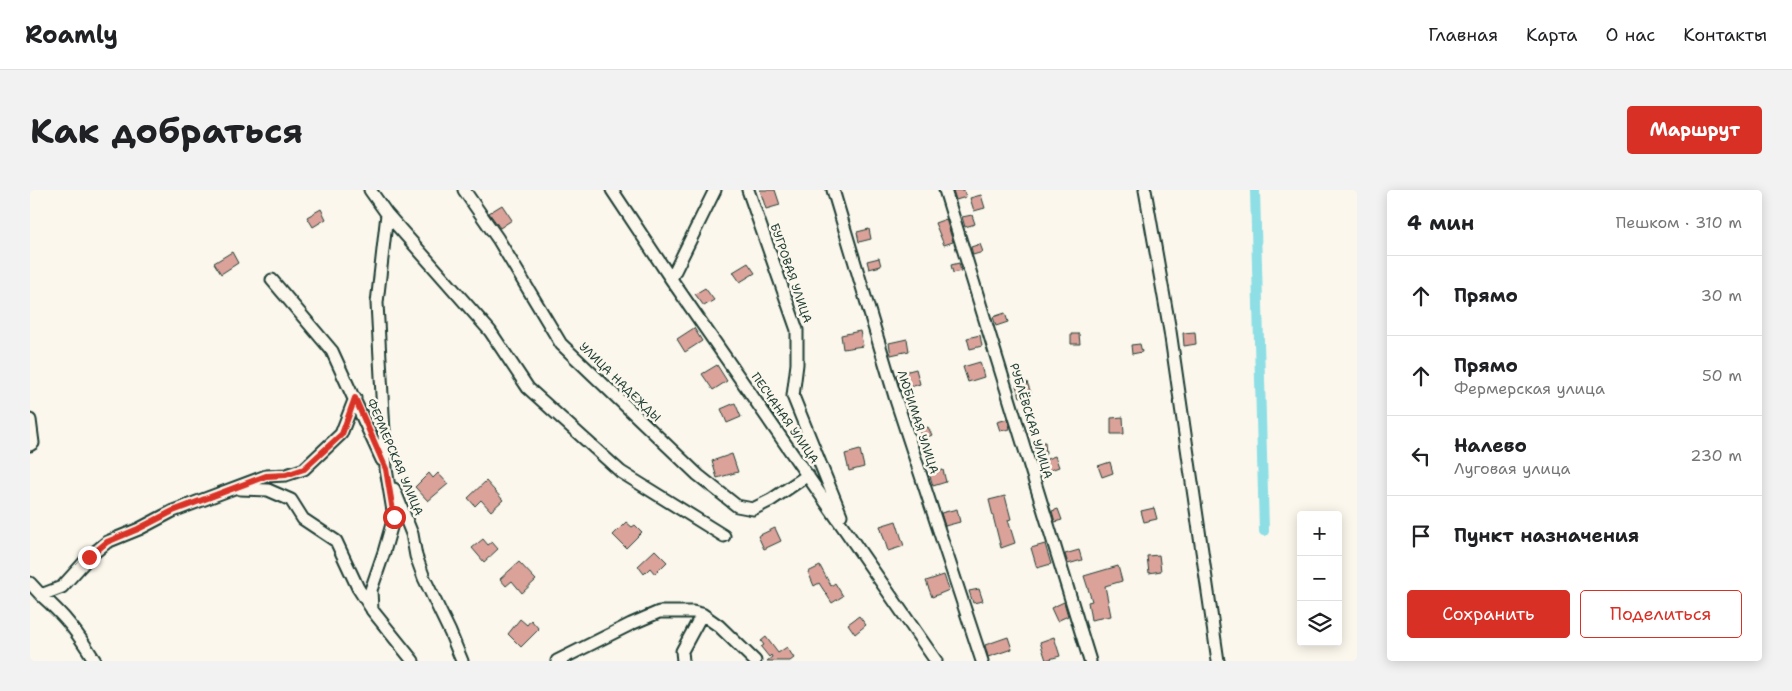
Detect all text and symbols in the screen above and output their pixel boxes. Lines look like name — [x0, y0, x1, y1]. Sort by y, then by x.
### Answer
text: Roamly — [25, 19, 118, 51]
text: Главная — [1428, 23, 1498, 47]
text: Карта — [1526, 23, 1578, 47]
text: О нас — [1606, 23, 1655, 47]
text: Контакты — [1683, 23, 1767, 47]
button: Маршрут — [1627, 106, 1762, 154]
text: Как добраться — [30, 107, 303, 154]
text: 4 мин — [1407, 209, 1474, 237]
text: Пешком · 310 m — [1616, 212, 1742, 233]
street label: БУГРОВАЯ УЛИЦА — [766, 221, 816, 325]
icon: ahead — [1407, 282, 1435, 310]
text: Прямо — [1454, 283, 1518, 308]
text: 30 m — [1701, 285, 1742, 306]
street label: УЛИЦА НАДЕЖДЫ — [576, 339, 664, 425]
text: Прямо — [1454, 353, 1518, 378]
street label: РУБЛЁВСКАЯ УЛИЦА — [1006, 361, 1056, 481]
icon: ahead — [1407, 362, 1435, 390]
text: 50 m — [1702, 365, 1742, 386]
street label: ЛЮБИМАЯ УЛИЦА — [894, 368, 942, 476]
street label: ПЕСЧАНАЯ УЛИЦА — [748, 369, 823, 467]
text: Фермерская улица — [1454, 378, 1605, 399]
street label: ФЕРМЕРСКАЯ УЛИЦА — [363, 396, 427, 518]
text: Налево — [1454, 433, 1527, 458]
icon: left — [1407, 442, 1435, 470]
text: 230 m — [1690, 445, 1742, 466]
text: Луговая улица — [1454, 458, 1571, 479]
route start — [383, 506, 406, 529]
map controls — [1297, 511, 1342, 646]
button: + — [1297, 511, 1342, 556]
icon: arrive — [1407, 522, 1435, 550]
text: Пункт назначения — [1454, 523, 1639, 548]
route end — [78, 546, 101, 569]
button: − — [1297, 556, 1342, 601]
button: Сохранить — [1407, 590, 1570, 638]
button: Поделиться — [1580, 590, 1742, 638]
button: layers — [1297, 601, 1342, 646]

